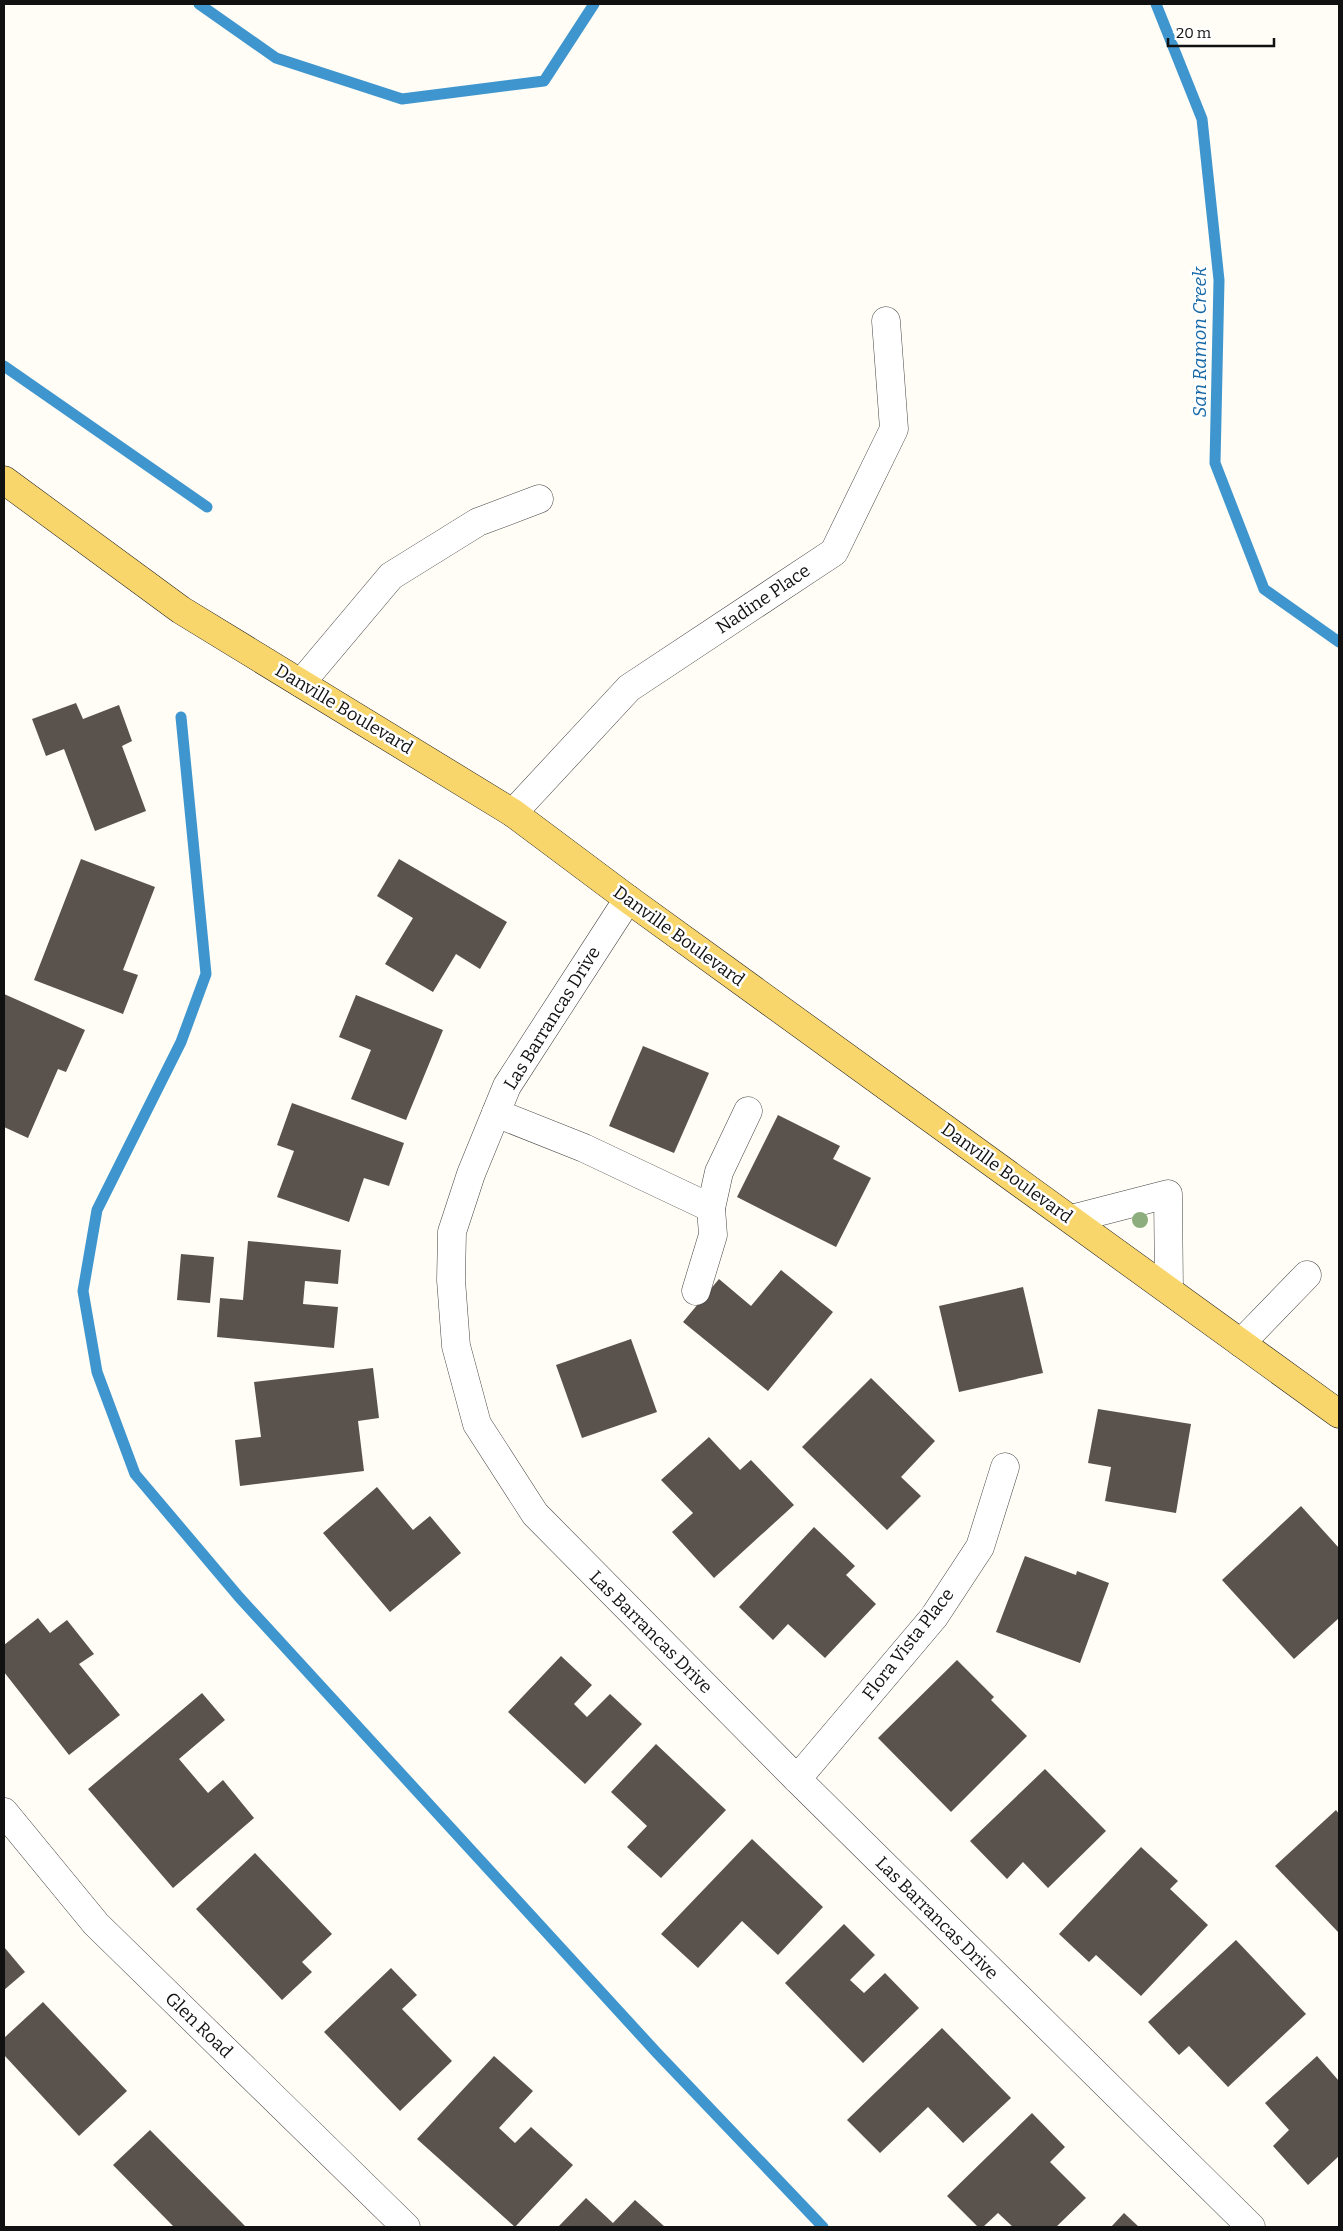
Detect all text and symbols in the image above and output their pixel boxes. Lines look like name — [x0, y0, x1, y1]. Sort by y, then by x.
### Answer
scale bar — [1168, 15, 1274, 47]
text: 20 m — [1176, 24, 1212, 42]
water label: San Ramon Creek — [1188, 266, 1211, 417]
street label: Nadine Place — [712, 559, 814, 639]
street label: Danville Boulevard — [271, 659, 417, 759]
street label: Danville Boulevard — [609, 881, 749, 991]
street label: Las Barrancas Drive — [499, 942, 605, 1094]
street label: Danville Boulevard — [937, 1118, 1077, 1228]
street label: Las Barrancas Drive — [585, 1566, 717, 1698]
street label: Flora Vista Place — [858, 1584, 958, 1704]
street label: Las Barrancas Drive — [871, 1852, 1003, 1984]
street label: Glen Road — [161, 1987, 238, 2063]

